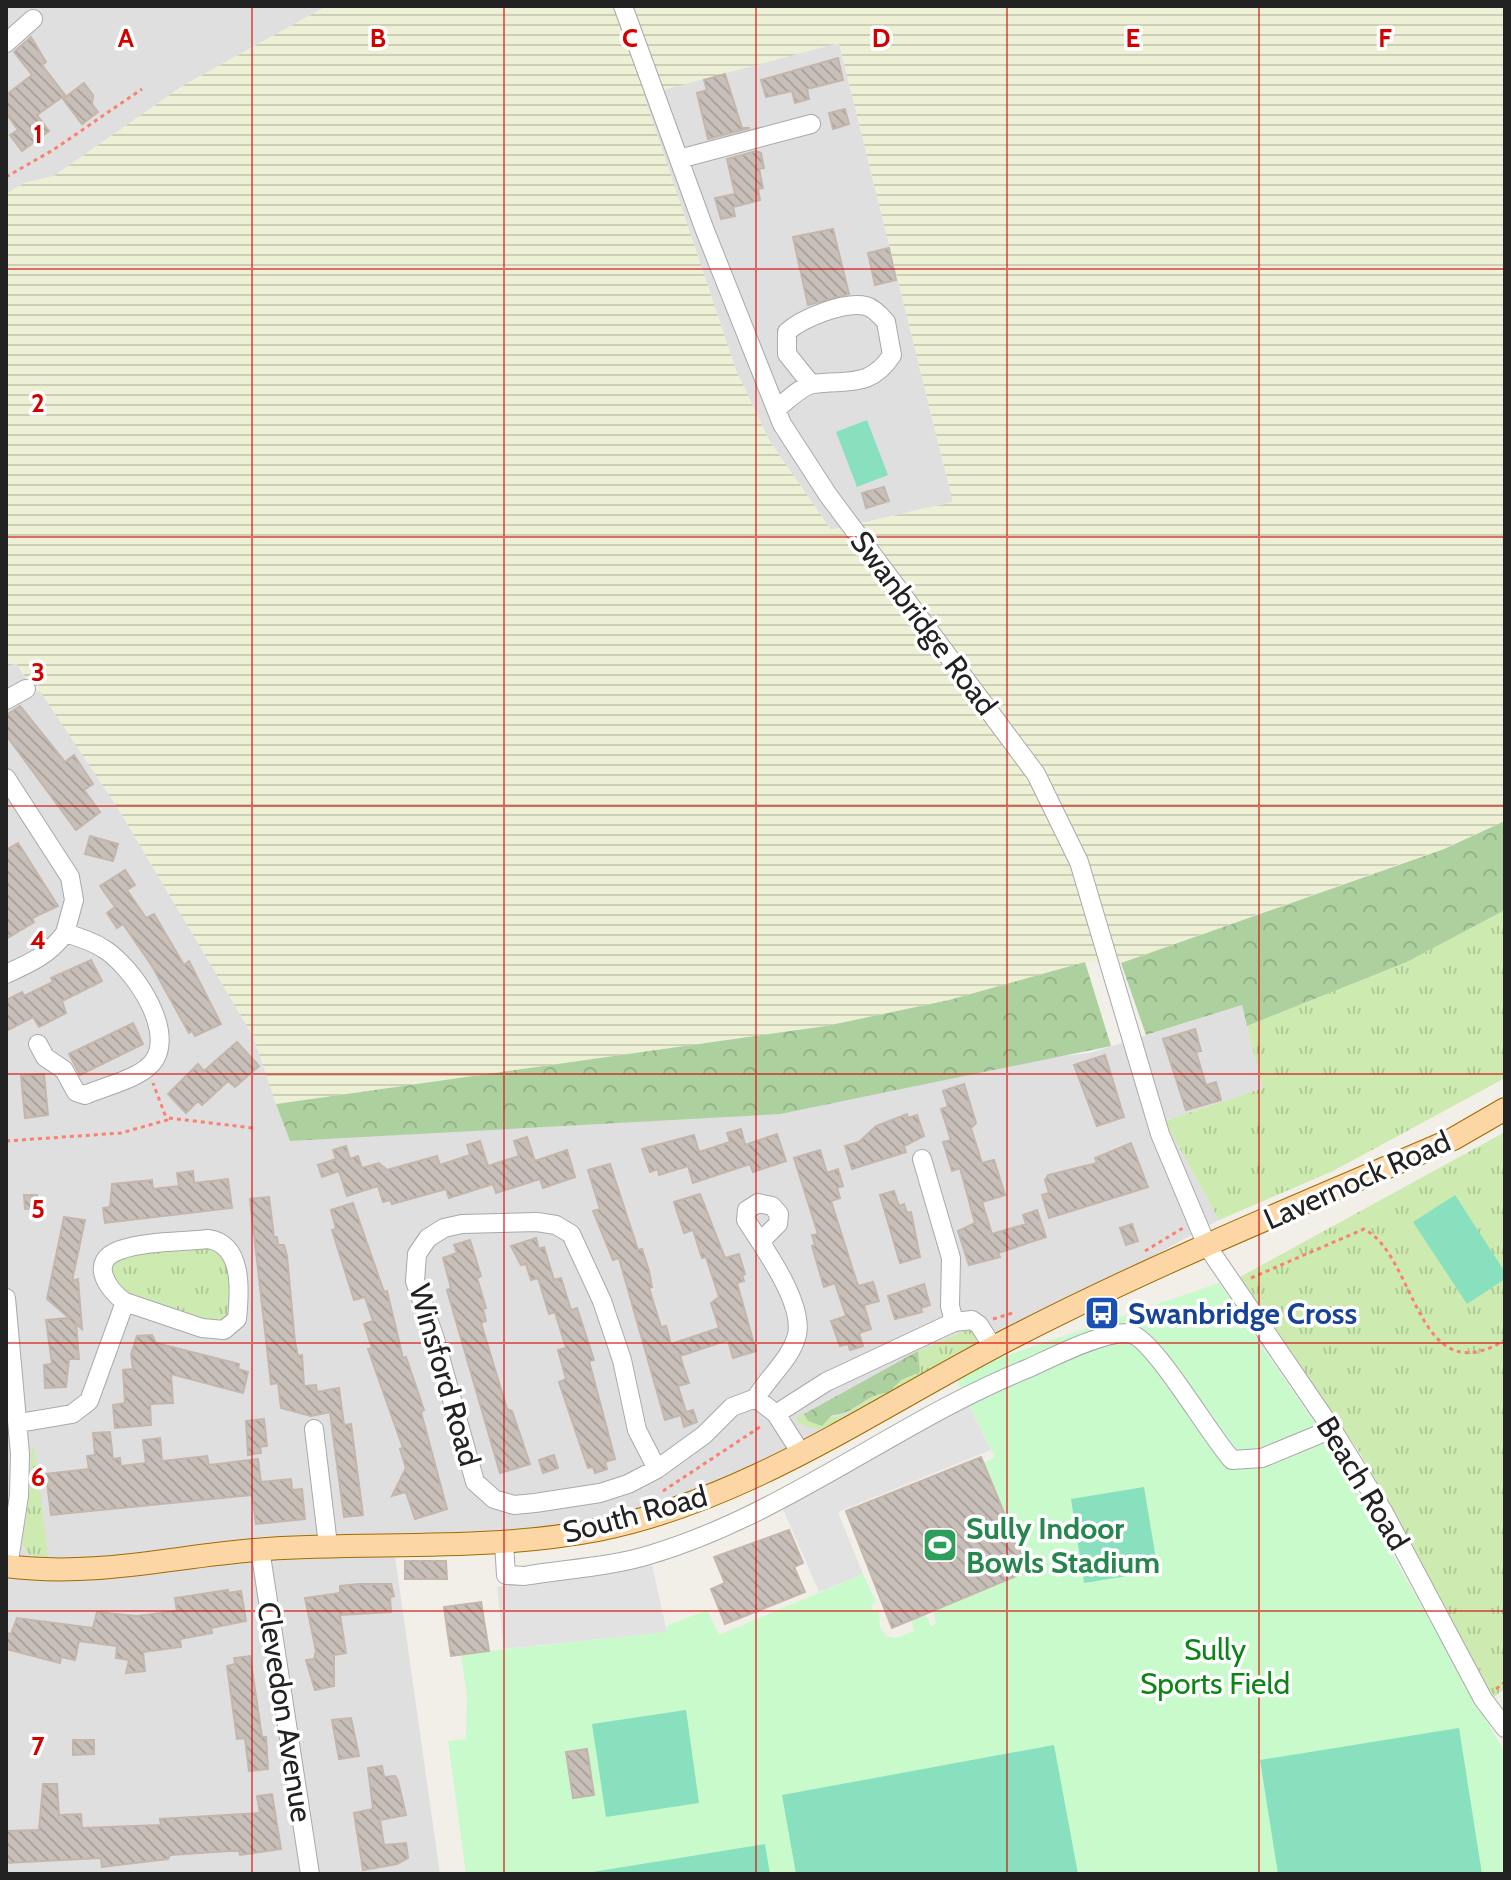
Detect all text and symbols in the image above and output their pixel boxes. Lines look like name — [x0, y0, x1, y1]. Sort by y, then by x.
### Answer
text: A — [118, 22, 135, 54]
text: B — [370, 22, 386, 54]
text: C — [622, 22, 638, 54]
text: D — [872, 22, 890, 54]
text: E — [1126, 22, 1140, 54]
text: F — [1378, 22, 1392, 54]
text: 1 — [33, 118, 43, 150]
text: 2 — [31, 387, 45, 419]
street label: Swanbridge Road — [843, 524, 1005, 722]
text: 3 — [31, 656, 45, 688]
text: 4 — [30, 924, 46, 956]
street label: Lavernock Road — [1258, 1122, 1456, 1238]
text: 5 — [31, 1193, 45, 1225]
street label: Winsford Road — [401, 1280, 489, 1470]
bus stop icon: Swanbridge Cross — [1083, 1294, 1121, 1332]
place label: Swanbridge Cross — [1128, 1295, 1357, 1332]
street label: Beach Road — [1309, 1409, 1417, 1557]
text: 6 — [31, 1461, 45, 1493]
street label: South Road — [559, 1477, 711, 1551]
place label: Sully Indoor Bowls Stadium — [966, 1510, 1160, 1581]
sports icon: Sully Indoor Bowls Stadium — [921, 1526, 959, 1564]
street label: Clevedon Avenue — [249, 1599, 321, 1825]
park label: Sully Sports Field — [1140, 1631, 1290, 1702]
text: 7 — [31, 1730, 45, 1762]

